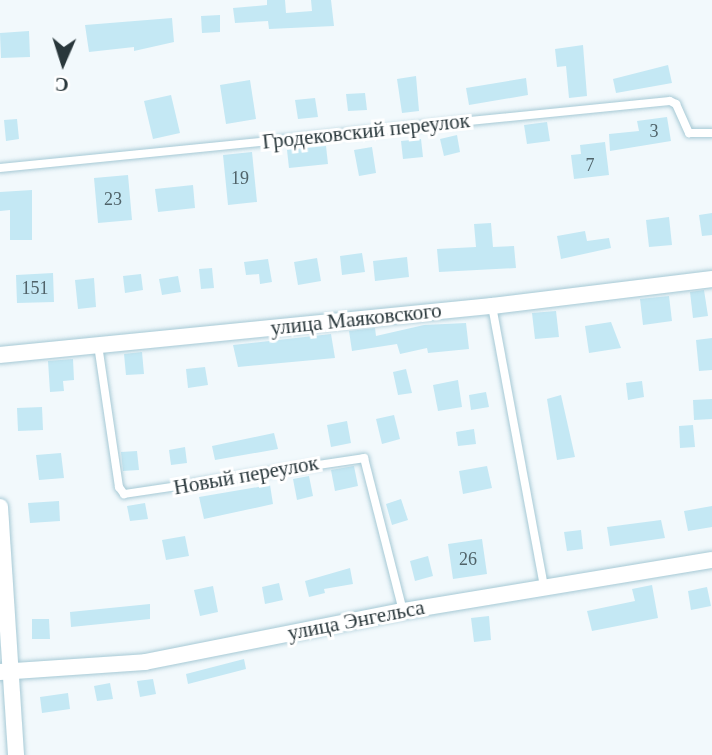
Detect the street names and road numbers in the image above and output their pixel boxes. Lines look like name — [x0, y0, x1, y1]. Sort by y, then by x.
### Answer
street label: Гродековский переулок — [261, 108, 471, 154]
street label: улица Маяковского — [269, 297, 443, 341]
street label: Новый переулок — [172, 450, 320, 500]
street label: улица Энгельса — [285, 594, 427, 646]

